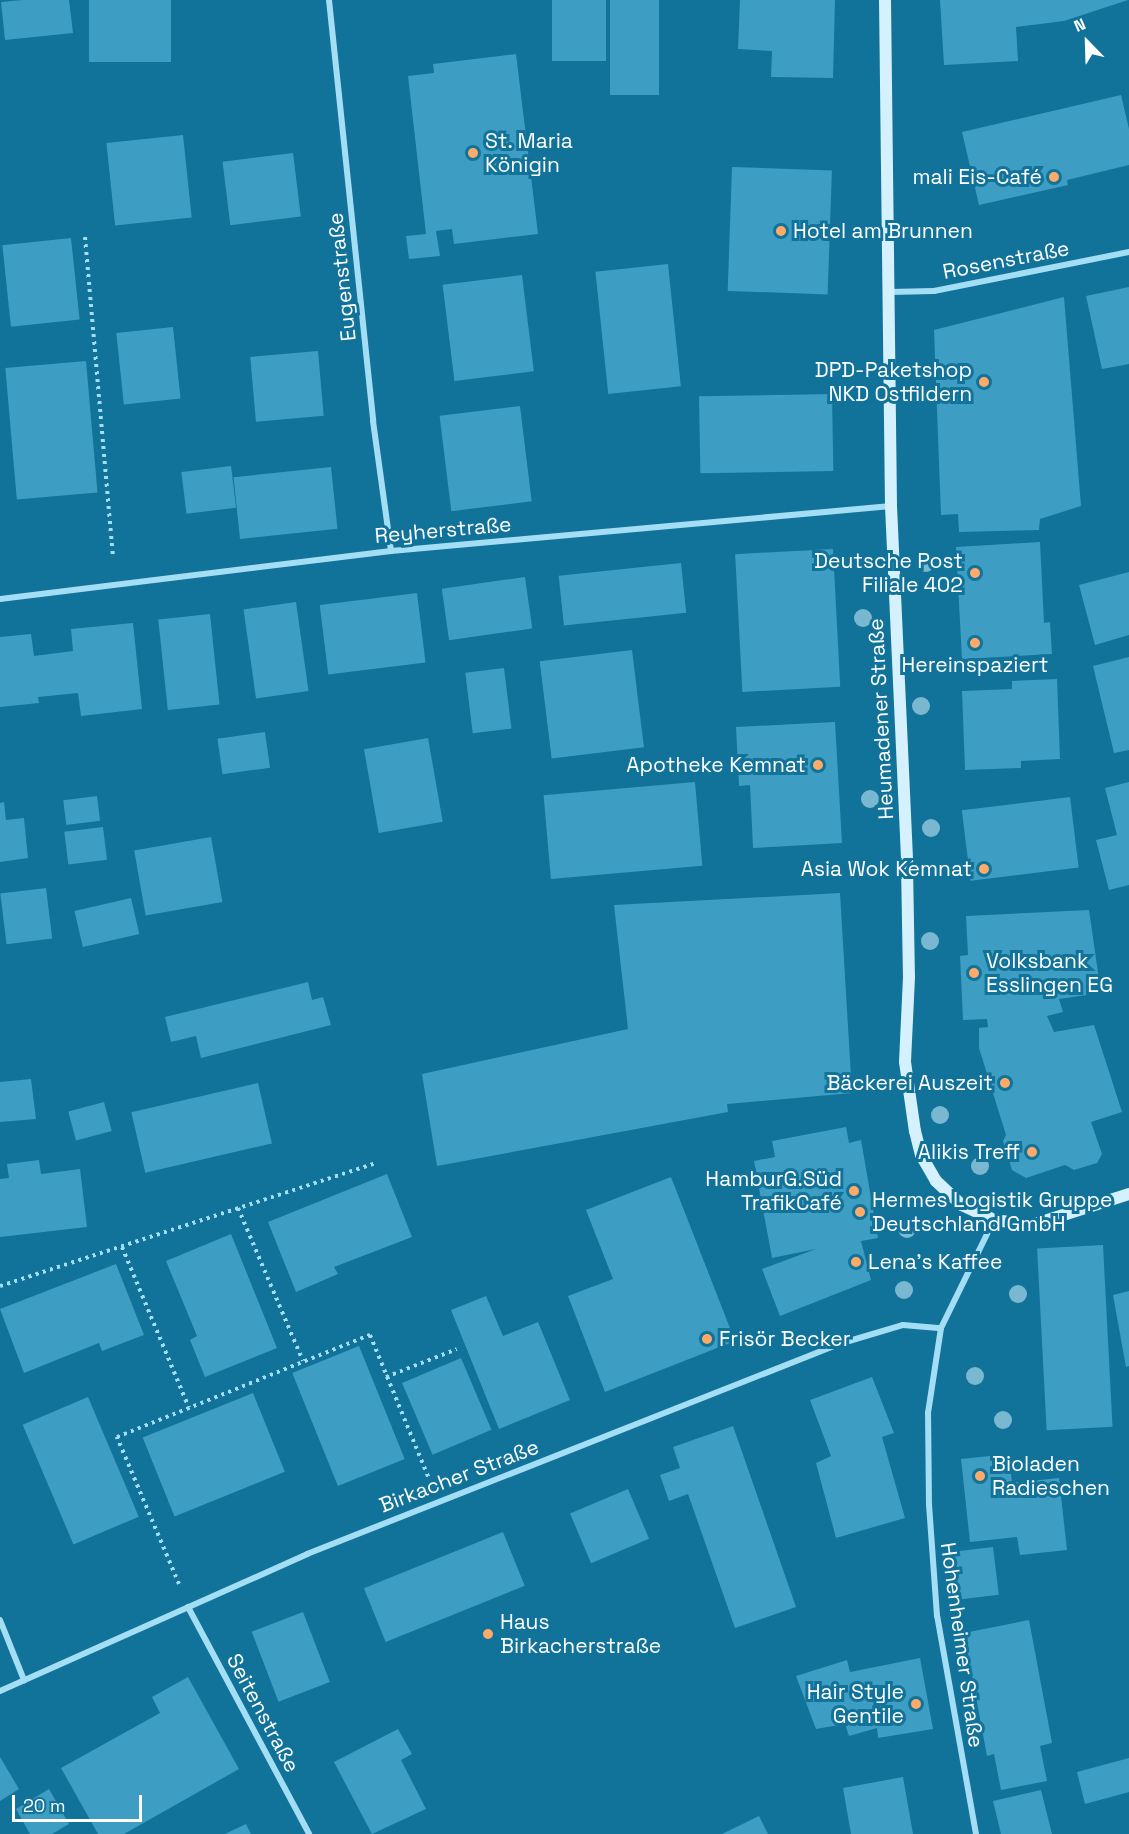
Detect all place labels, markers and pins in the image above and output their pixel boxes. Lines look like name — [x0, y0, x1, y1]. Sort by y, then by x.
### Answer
place label: St. Maria Königin — [485, 128, 574, 178]
marker: St. Maria Königin — [466, 146, 480, 160]
place label: mali Eis-Café — [912, 164, 1042, 190]
marker: mali Eis-Café — [1047, 170, 1061, 184]
place label: Hotel am Brunnen — [793, 218, 973, 244]
marker: Hotel am Brunnen — [774, 224, 788, 238]
place label: DPD-Paketshop NKD Ostfildern — [815, 357, 972, 407]
marker: DPD-Paketshop NKD Ostfildern — [977, 375, 991, 389]
place label: Deutsche Post Filiale 402 — [814, 548, 963, 598]
marker: Deutsche Post Filiale 402 — [968, 566, 982, 580]
marker: Hereinspaziert — [968, 636, 982, 650]
place label: Hereinspaziert — [902, 652, 1048, 678]
place label: Apotheke Kemnat — [626, 752, 806, 778]
marker: Apotheke Kemnat — [811, 758, 825, 772]
place label: Asia Wok Kemnat — [801, 856, 972, 882]
marker: Asia Wok Kemnat — [977, 862, 991, 876]
place label: Volksbank Esslingen EG — [986, 948, 1113, 998]
marker: Volksbank Esslingen EG — [967, 966, 981, 980]
place label: Bäckerei Auszeit — [826, 1070, 993, 1096]
marker: Bäckerei Auszeit — [998, 1076, 1012, 1090]
place label: Alikis Treff — [917, 1139, 1020, 1165]
marker: Alikis Treff — [1025, 1145, 1039, 1159]
place label: HamburG.Süd TrafikCafé — [705, 1166, 842, 1216]
marker: HamburG.Süd TrafikCafé — [847, 1184, 861, 1198]
place label: Hermes Logistik Gruppe Deutschland GmbH — [872, 1187, 1113, 1237]
marker: Hermes Logistik Gruppe Deutschland GmbH — [853, 1205, 867, 1219]
place label: Lena's Kaffee — [868, 1249, 1002, 1275]
marker: Lena's Kaffee — [849, 1255, 863, 1269]
place label: Frisör Becker — [719, 1326, 851, 1352]
marker: Frisör Becker — [700, 1332, 714, 1346]
place label: Bioladen Radieschen — [992, 1451, 1110, 1501]
marker: Bioladen Radieschen — [973, 1469, 987, 1483]
place label: Haus Birkacherstraße — [500, 1609, 661, 1659]
marker: Haus Birkacherstraße — [481, 1627, 495, 1641]
place label: Hair Style Gentile — [807, 1679, 904, 1729]
marker: Hair Style Gentile — [909, 1697, 923, 1711]

